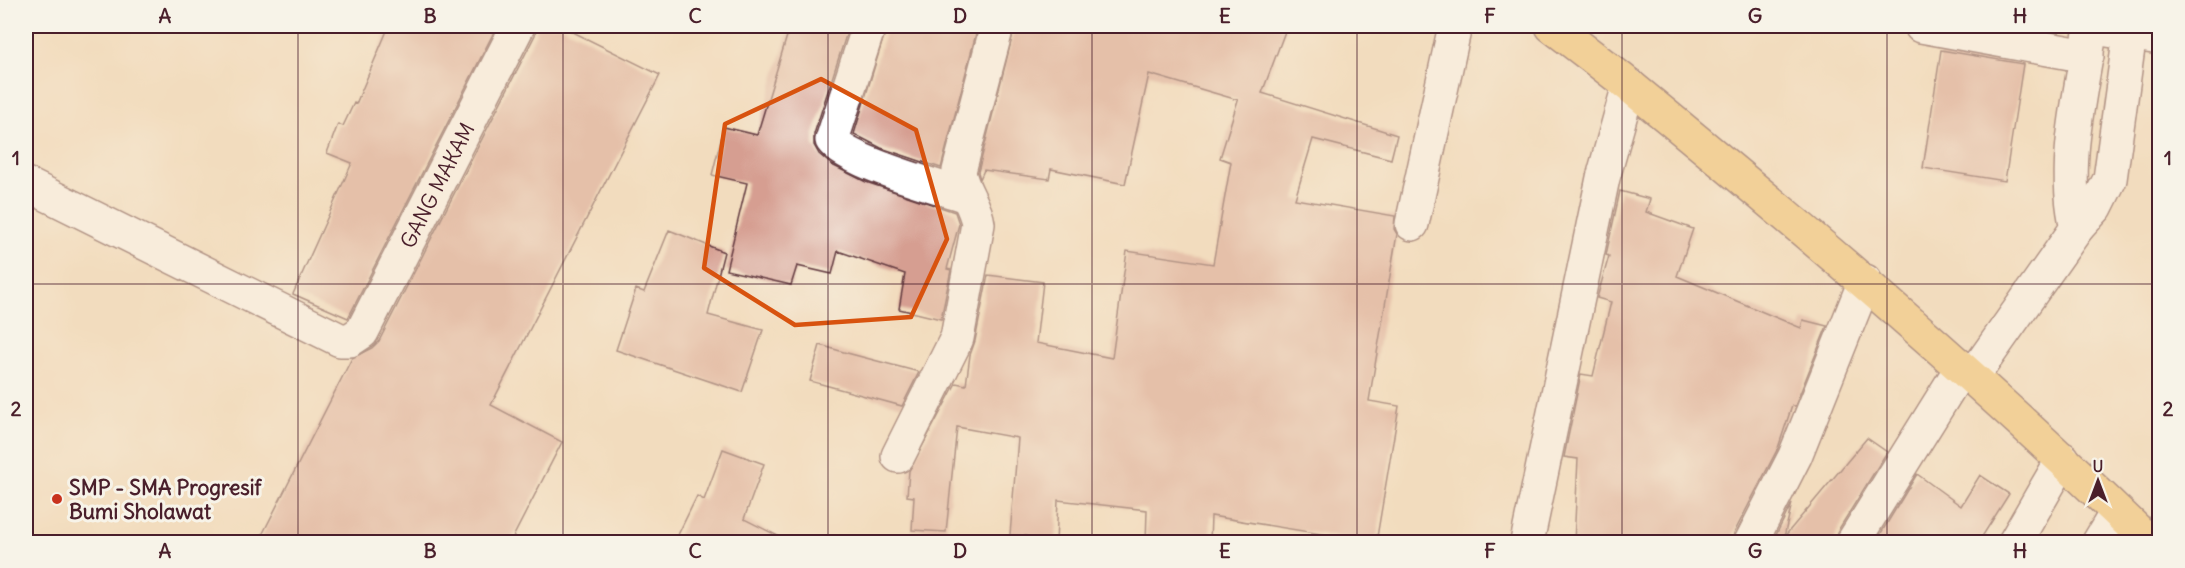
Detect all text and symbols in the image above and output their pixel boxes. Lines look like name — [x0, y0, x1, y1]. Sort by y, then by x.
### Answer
text: A — [159, 3, 172, 28]
text: B — [423, 3, 437, 28]
text: C — [688, 3, 702, 28]
text: D — [953, 3, 967, 28]
text: E — [1219, 3, 1231, 28]
text: F — [1484, 3, 1496, 28]
text: G — [1748, 3, 1762, 28]
text: H — [2013, 3, 2027, 28]
street label: GANG MAKAM — [394, 118, 480, 252]
text: 1 — [12, 145, 20, 170]
text: 1 — [2164, 145, 2172, 170]
text: 2 — [11, 396, 22, 421]
text: 2 — [2163, 396, 2174, 421]
north arrow — [2068, 451, 2128, 511]
text: U — [2093, 456, 2103, 476]
place label: SMP - SMA Progresif Bumi Sholawat — [69, 474, 263, 525]
marker: SMP - SMA Progresif Bumi Sholawat — [50, 492, 64, 506]
text: A — [159, 538, 172, 563]
text: B — [423, 538, 437, 563]
text: C — [688, 538, 702, 563]
text: D — [953, 538, 967, 563]
text: E — [1219, 538, 1231, 563]
text: F — [1484, 538, 1496, 563]
text: G — [1748, 538, 1762, 563]
text: H — [2013, 538, 2027, 563]

